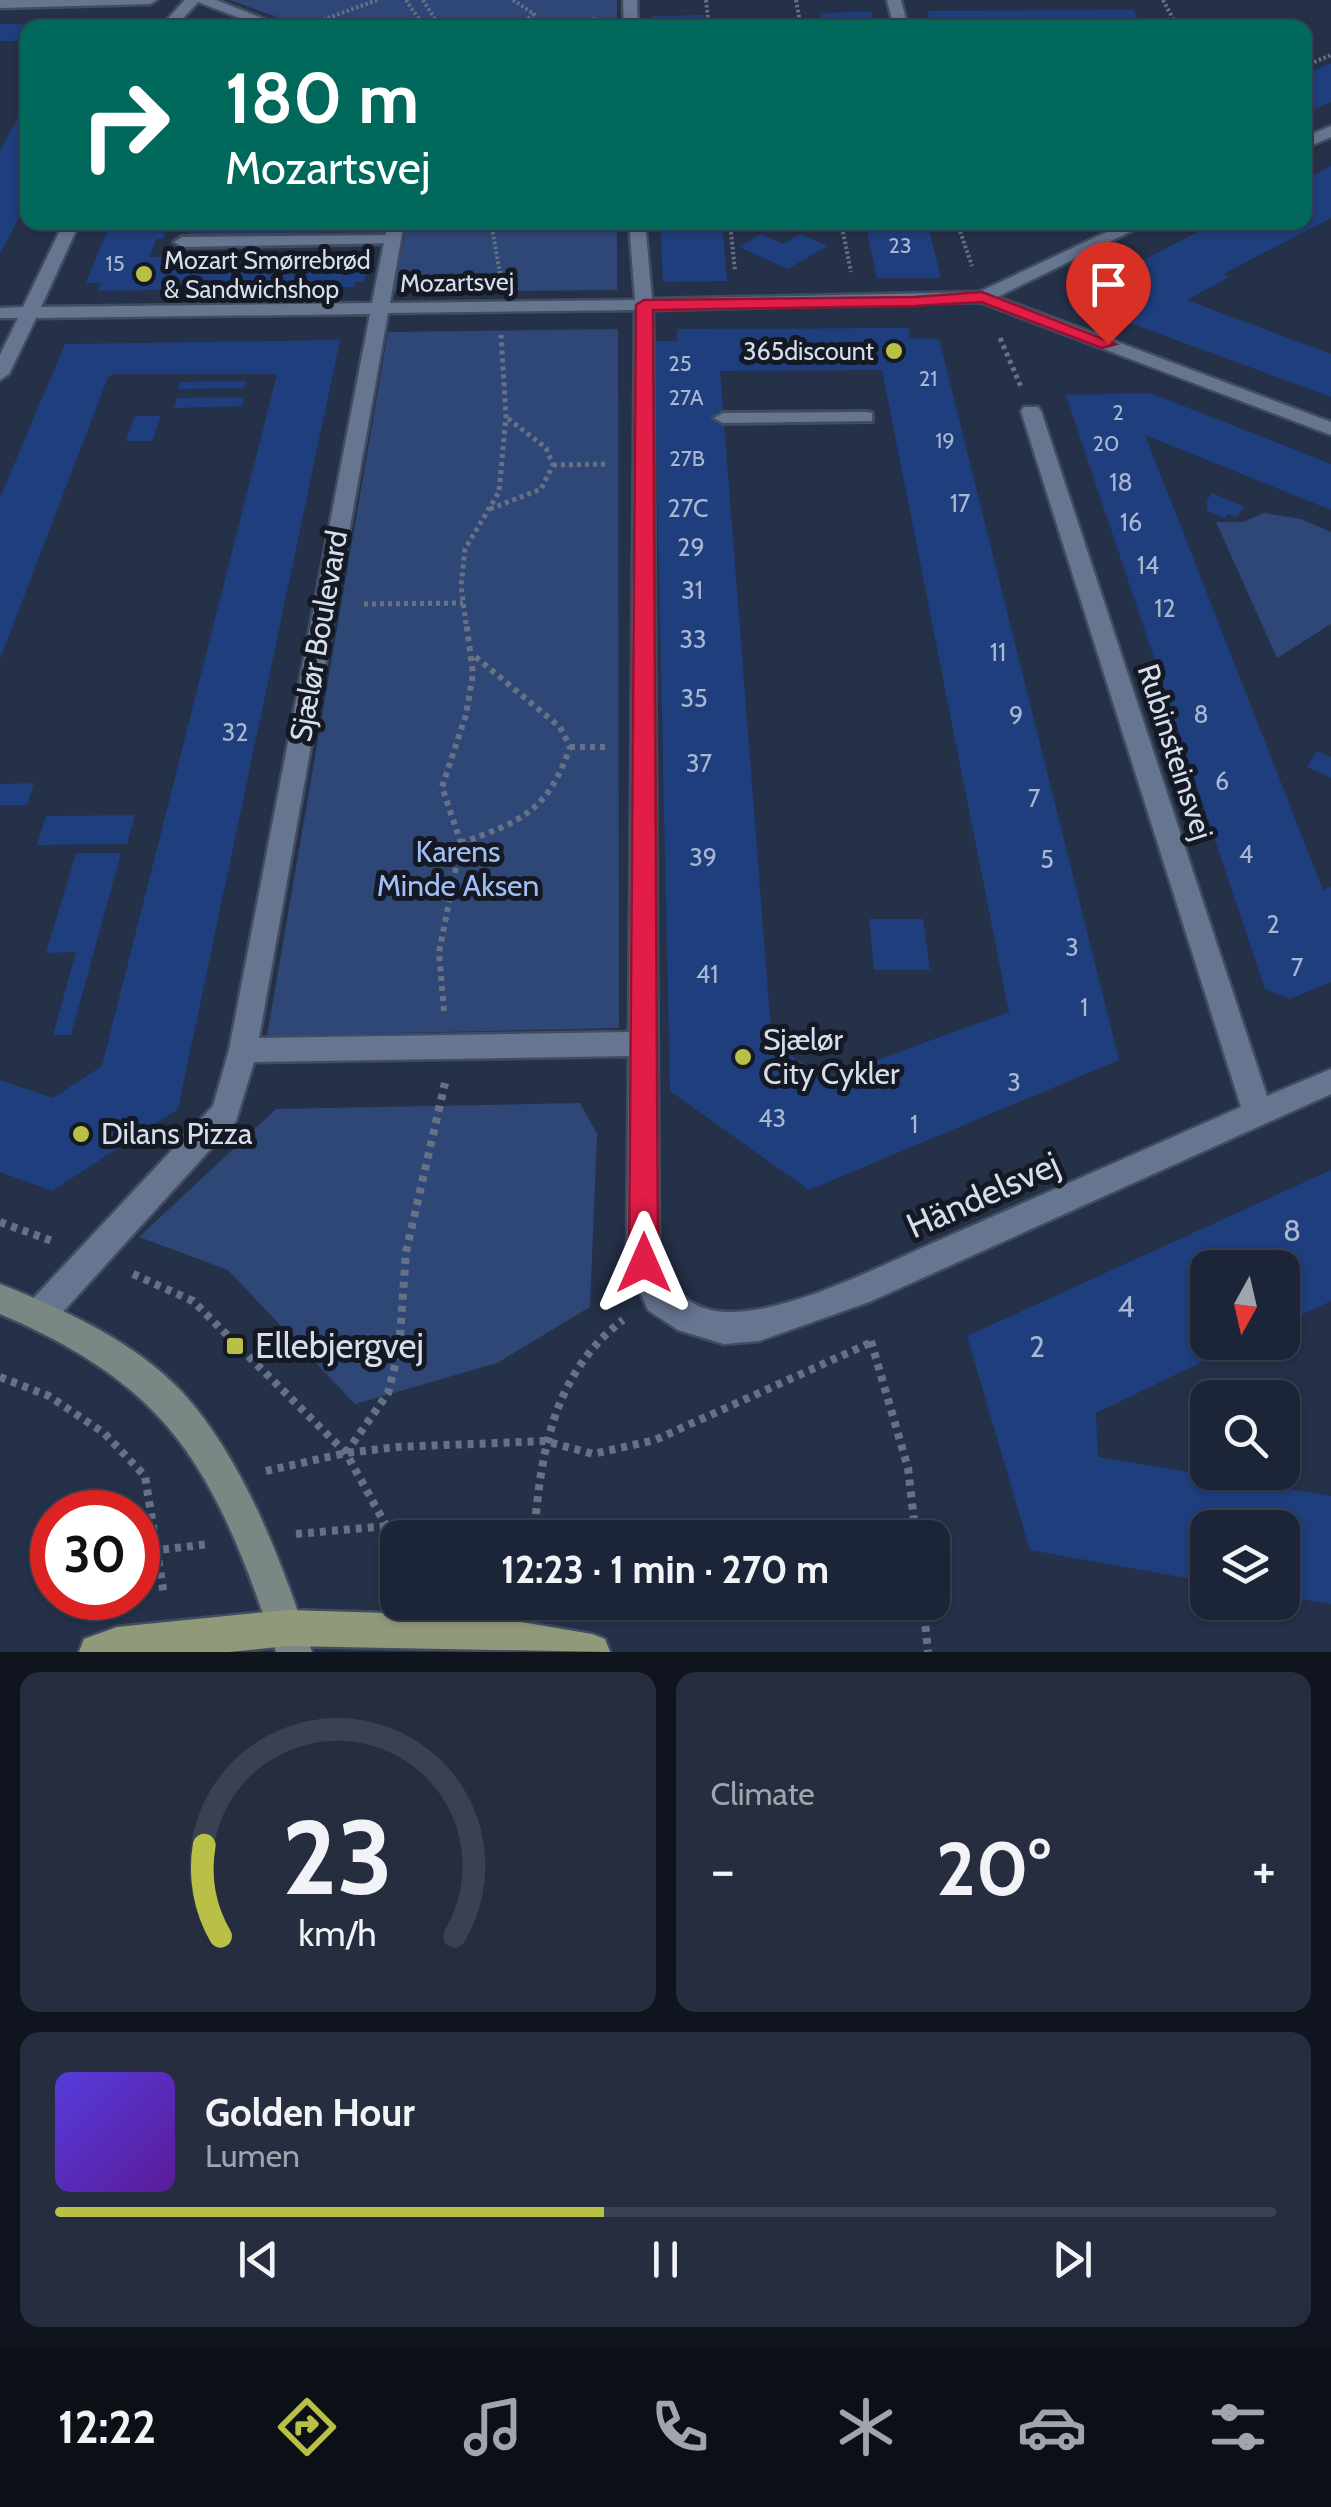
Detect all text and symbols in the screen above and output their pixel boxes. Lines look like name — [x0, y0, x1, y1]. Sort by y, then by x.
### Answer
text: 180 m — [225, 55, 419, 141]
icon: right — [60, 60, 190, 190]
text: Mozartsvej — [225, 141, 430, 195]
house number: 23 — [888, 232, 912, 259]
pin — [1066, 242, 1151, 345]
place label: Mozart Smørrebrød & Sandwichshop — [164, 245, 371, 304]
house number: 15 — [105, 250, 125, 277]
icon: arrive — [1081, 257, 1136, 312]
marker: Mozart Smørrebrød & Sandwichshop — [133, 263, 155, 285]
street label: Mozartsvej — [400, 266, 514, 299]
place label: 365discount — [743, 336, 875, 366]
marker: 365discount — [883, 340, 905, 362]
house number: 25 — [668, 350, 692, 377]
house number: 21 — [919, 365, 937, 392]
house number: 27A — [668, 384, 704, 411]
house number: 2 — [1112, 399, 1124, 426]
house number: 19 — [935, 427, 955, 454]
house number: 20 — [1093, 430, 1119, 457]
house number: 27B — [669, 445, 705, 472]
house number: 18 — [1109, 467, 1133, 497]
house number: 17 — [950, 488, 971, 518]
house number: 27C — [668, 493, 708, 523]
house number: 16 — [1120, 507, 1142, 537]
street label: Sjælør Boulevard — [282, 527, 355, 744]
house number: 29 — [677, 532, 705, 562]
house number: 14 — [1137, 550, 1159, 580]
house number: 31 — [681, 575, 703, 605]
house number: 12 — [1154, 593, 1176, 623]
house number: 33 — [679, 624, 707, 654]
house number: 11 — [990, 637, 1006, 667]
street label: Rubinsteinsvej — [1130, 659, 1221, 844]
house number: 35 — [680, 683, 708, 713]
house number: 8 — [1193, 699, 1209, 729]
house number: 9 — [1009, 700, 1023, 730]
house number: 32 — [222, 717, 248, 747]
house number: 37 — [686, 748, 712, 778]
house number: 6 — [1215, 766, 1229, 796]
house number: 7 — [1028, 783, 1041, 813]
park label: Karens Minde Aksen — [377, 833, 539, 904]
house number: 4 — [1239, 839, 1253, 869]
house number: 39 — [689, 842, 717, 872]
house number: 5 — [1040, 844, 1054, 874]
house number: 2 — [1266, 909, 1280, 939]
house number: 3 — [1065, 932, 1079, 962]
house number: 7 — [1291, 952, 1304, 982]
house number: 41 — [696, 959, 718, 989]
house number: 1 — [1080, 992, 1088, 1022]
place label: Sjælør City Cykler — [763, 1021, 900, 1092]
marker: Sjælør City Cykler — [732, 1046, 754, 1068]
house number: 3 — [1007, 1067, 1021, 1097]
house number: 43 — [758, 1103, 786, 1133]
house number: 1 — [910, 1109, 918, 1139]
place label: Dilans Pizza — [101, 1115, 253, 1152]
marker: Dilans Pizza — [70, 1123, 92, 1145]
street label: Händelsvej — [900, 1142, 1066, 1247]
position arrow — [592, 1211, 696, 1315]
house number: 8 — [1283, 1212, 1301, 1249]
north arrow — [1190, 1250, 1300, 1360]
map controls — [1190, 1250, 1300, 1620]
house number: 4 — [1117, 1288, 1135, 1325]
place label: Ellebjergvej — [255, 1324, 424, 1367]
house number: 2 — [1029, 1328, 1045, 1365]
marker: Ellebjergvej — [224, 1335, 246, 1357]
button: search — [1190, 1380, 1300, 1490]
speed limit sign: 30 — [30, 1490, 160, 1620]
button: layers — [1190, 1510, 1300, 1620]
text: 12:23 · 1 min · 270 m — [501, 1546, 829, 1593]
text: Climate — [711, 1774, 815, 1813]
text: 23 — [282, 1794, 393, 1920]
text: 20° — [936, 1823, 1050, 1914]
text: − — [711, 1836, 735, 1903]
text: + — [1252, 1836, 1276, 1903]
text: km/h — [299, 1912, 377, 1955]
text: Golden Hour — [205, 2089, 415, 2136]
text: Lumen — [205, 2136, 300, 2175]
icon: previous — [231, 2232, 286, 2287]
icon: pause — [638, 2232, 693, 2287]
icon: next — [1045, 2232, 1100, 2287]
icon: directions — [272, 2392, 342, 2462]
icon: music — [458, 2392, 528, 2462]
icon: phone — [645, 2392, 715, 2462]
icon: climate — [831, 2392, 901, 2462]
icon: car — [1017, 2392, 1087, 2462]
icon: filters — [1203, 2392, 1273, 2462]
text: 12:22 — [58, 2400, 156, 2454]

